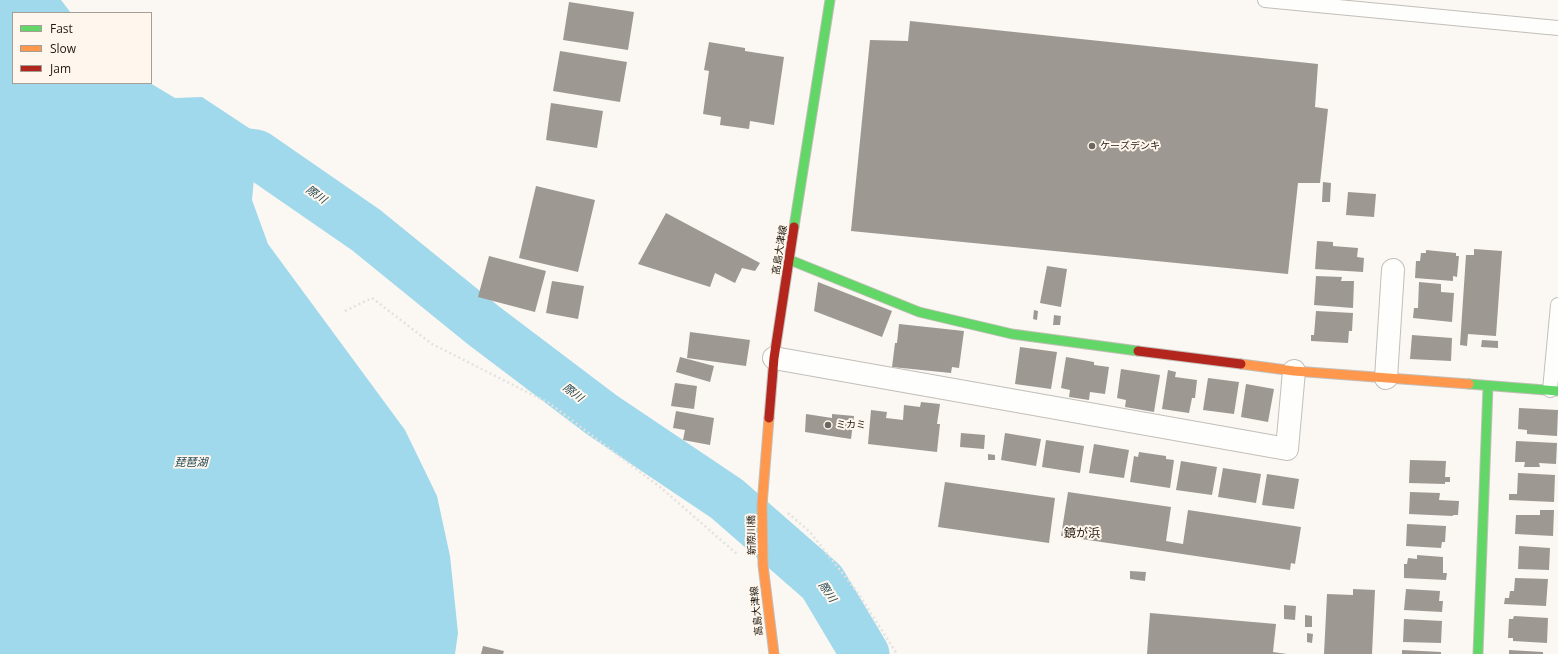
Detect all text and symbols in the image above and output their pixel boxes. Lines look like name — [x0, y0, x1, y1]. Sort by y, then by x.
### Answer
legend — [12, 12, 152, 84]
text: Fast — [50, 20, 73, 37]
text: Slow — [50, 40, 76, 57]
text: Jam — [50, 60, 71, 77]
place label: ケーズデンキ — [1100, 140, 1160, 152]
marker: ケーズデンキ — [1087, 141, 1097, 151]
water label: 際川 — [303, 183, 329, 207]
street label: 高島大津線 — [770, 224, 790, 276]
water label: 際川 — [560, 381, 586, 405]
place label: ミカミ — [836, 419, 866, 431]
marker: ミカミ — [823, 420, 833, 430]
water label: 琵琶湖 — [175, 456, 207, 470]
street label: 新際川橋 — [746, 515, 758, 555]
district label: 鏡が浜 — [1064, 527, 1100, 541]
water label: 際川 — [815, 579, 839, 605]
street label: 高島大津線 — [748, 586, 766, 636]

